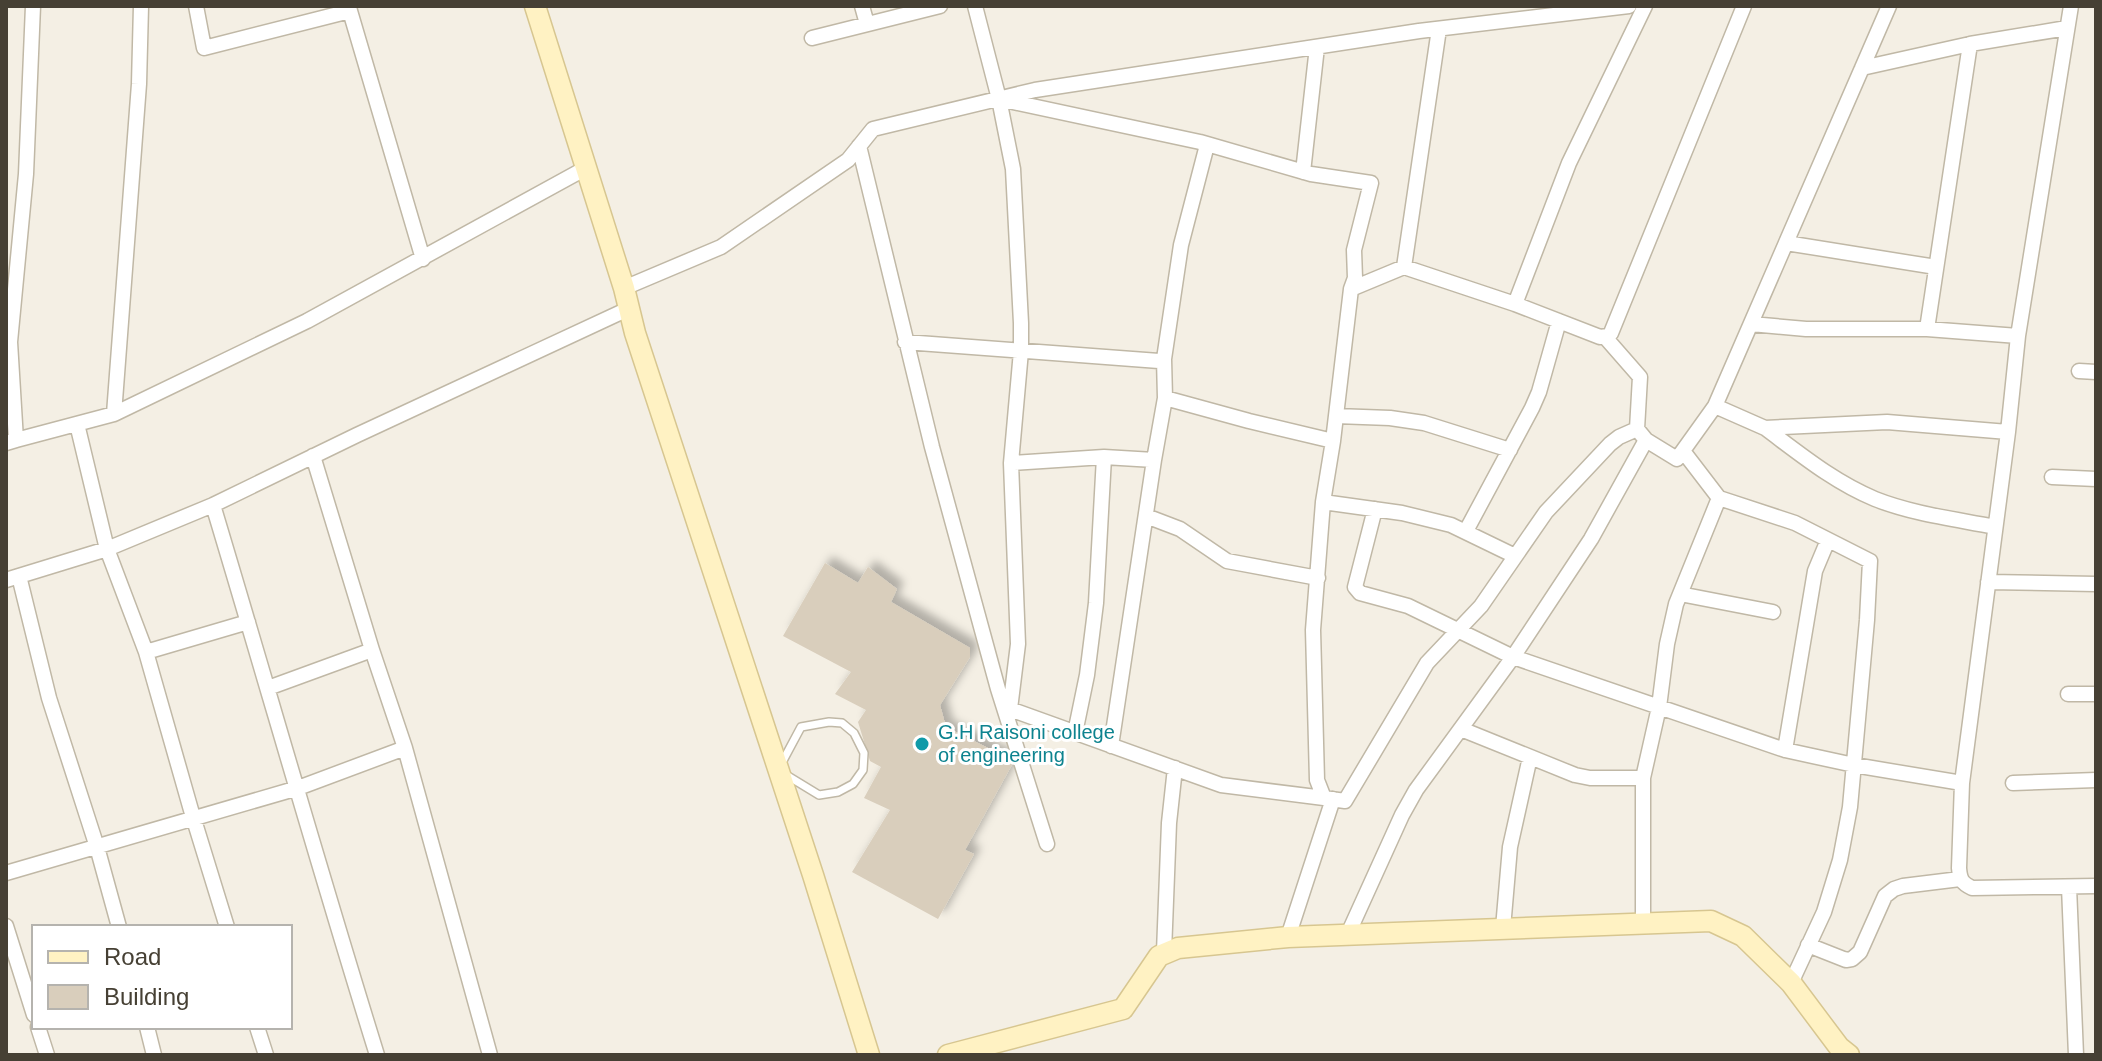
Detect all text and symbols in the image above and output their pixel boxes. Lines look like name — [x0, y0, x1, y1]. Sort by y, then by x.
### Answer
place label: G.H Raisoni college of engineering — [938, 721, 1115, 766]
marker: G.H Raisoni college of engineering — [913, 735, 931, 753]
legend — [32, 925, 292, 1029]
text: Road — [104, 943, 161, 970]
text: Building — [104, 983, 189, 1010]

